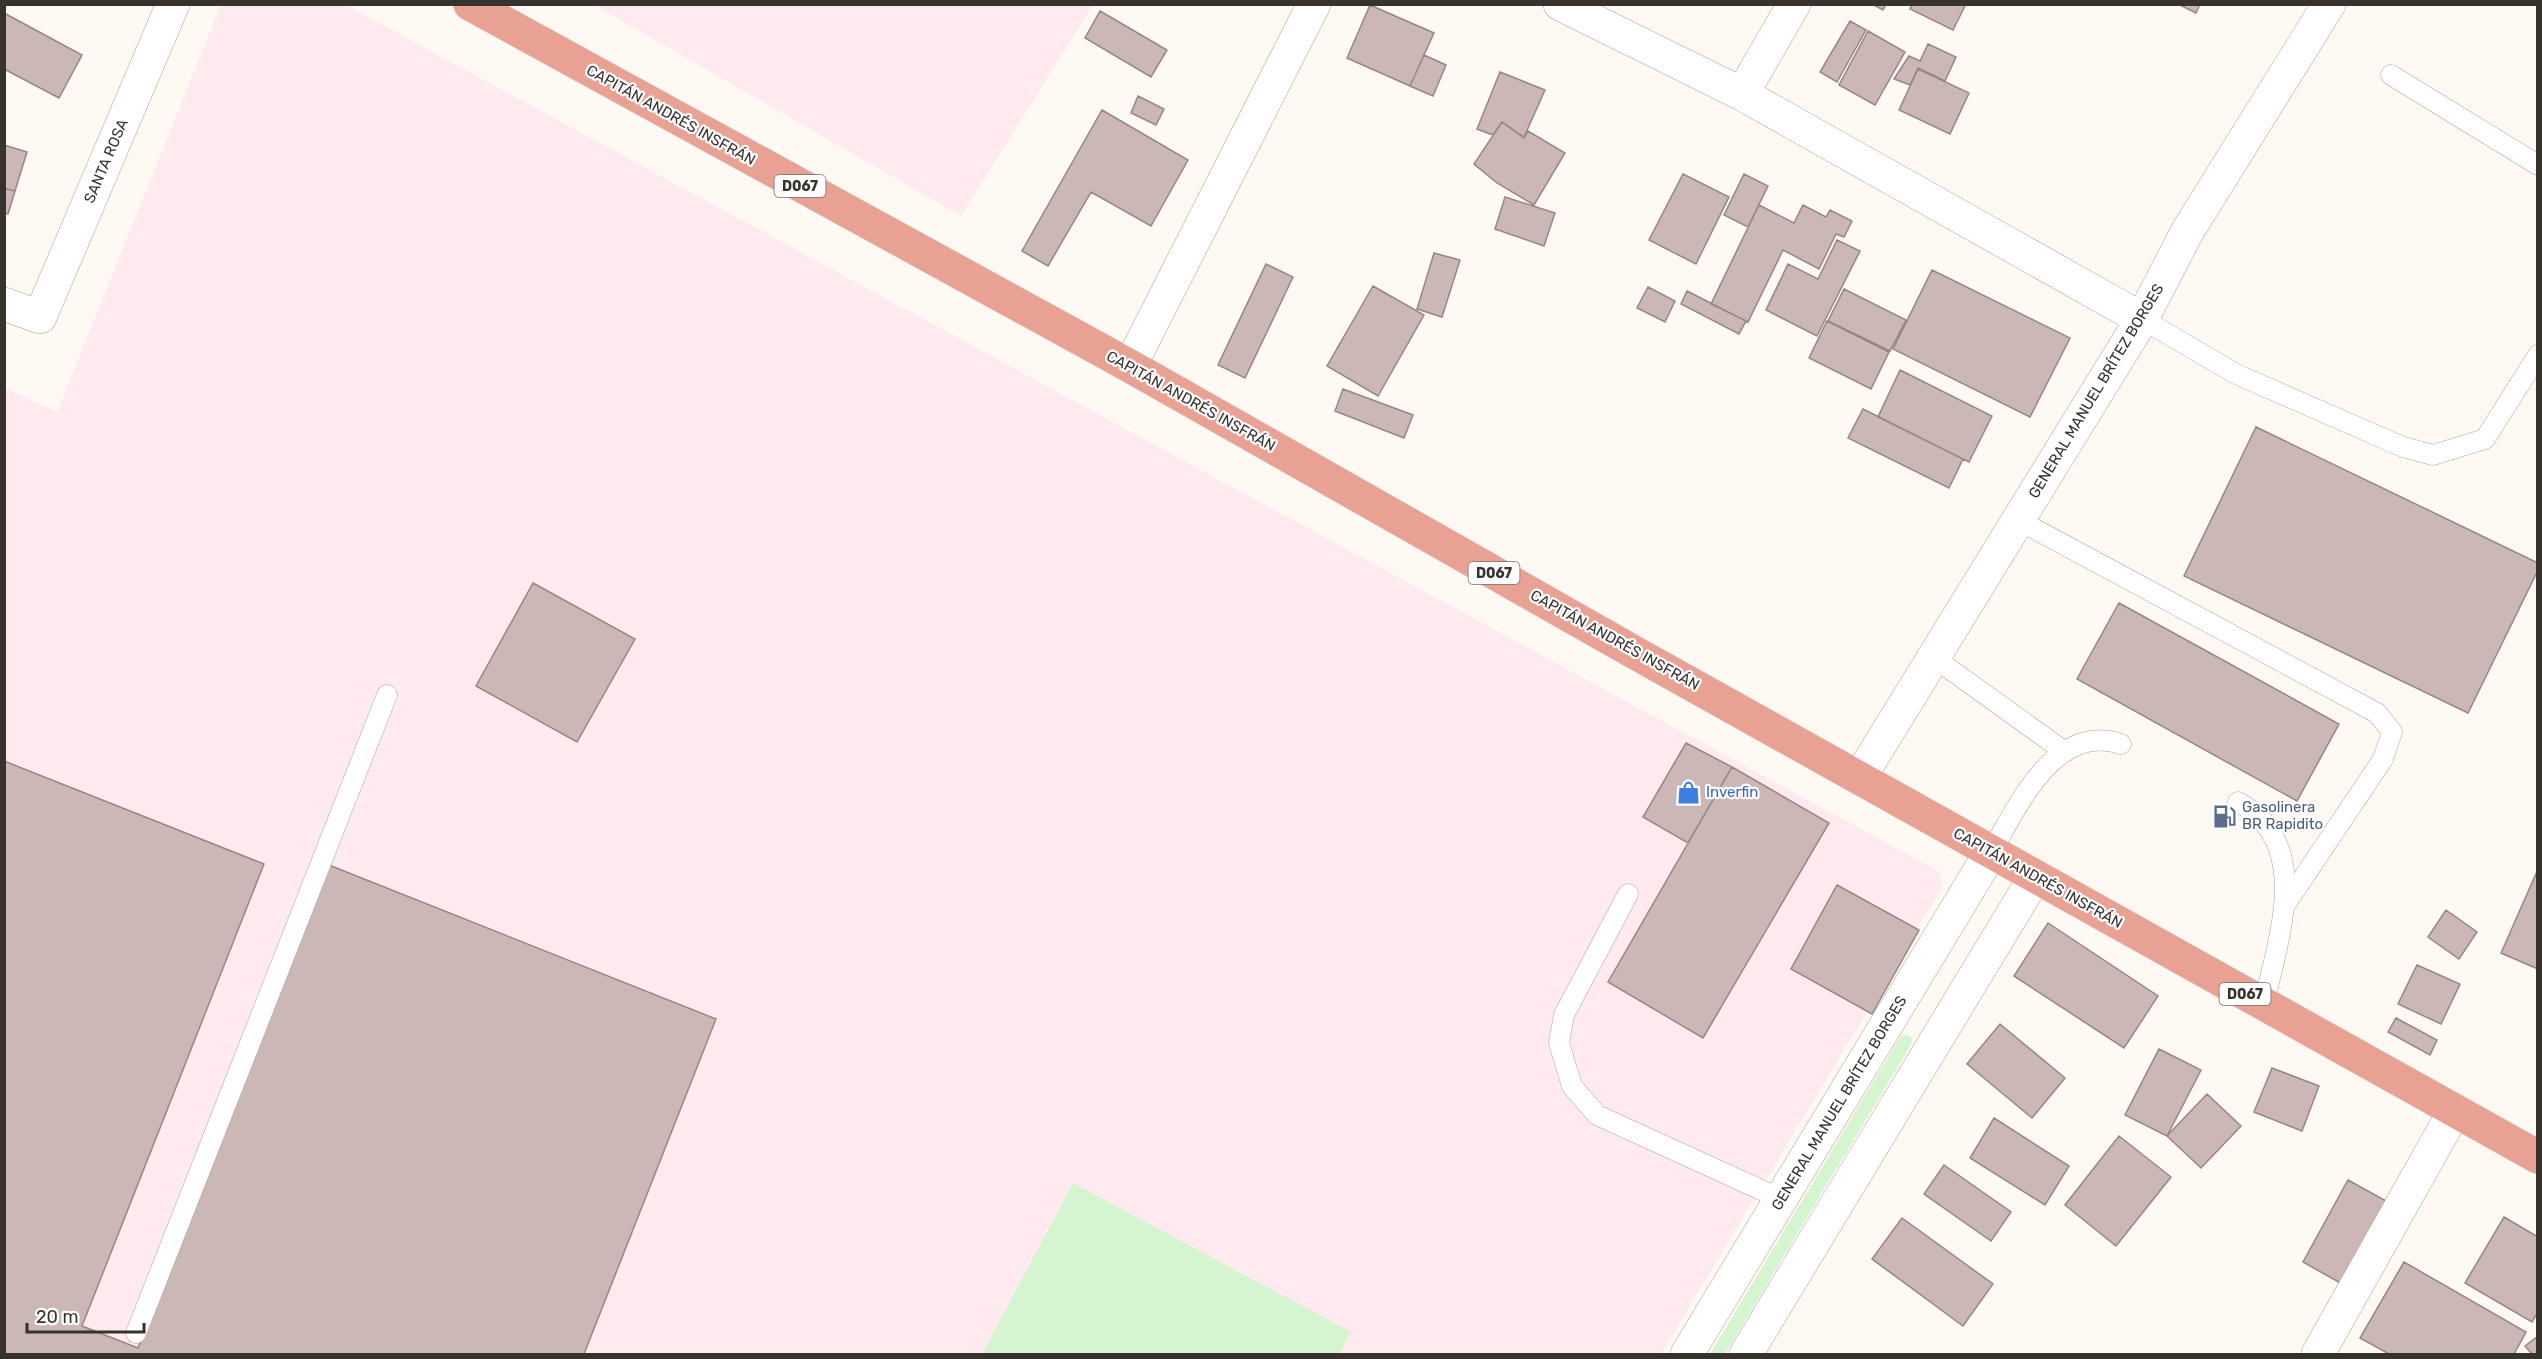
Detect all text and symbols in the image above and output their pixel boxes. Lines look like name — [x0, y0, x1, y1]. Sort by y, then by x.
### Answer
street label: CAPITÁN ANDRÉS INSFRÁN — [583, 61, 759, 169]
street label: SANTA ROSA — [80, 116, 132, 206]
road number: D067 — [774, 175, 826, 197]
street label: GENERAL MANUEL BRÍTEZ BORGES — [2025, 280, 2167, 502]
street label: CAPITÁN ANDRÉS INSFRÁN — [1103, 347, 1279, 455]
road number: D067 — [1468, 562, 1520, 584]
street label: CAPITÁN ANDRÉS INSFRÁN — [1527, 586, 1703, 694]
shop icon: Inverfin — [1675, 779, 1701, 805]
place label: Inverfin — [1706, 783, 1758, 801]
place label: Gasolinera BR Rapidito — [2242, 798, 2323, 833]
fuel station icon: Gasolinera BR Rapidito — [2211, 803, 2237, 829]
street label: CAPITÁN ANDRÉS INSFRÁN — [1950, 824, 2126, 932]
road number: D067 — [2220, 983, 2270, 1005]
street label: GENERAL MANUEL BRÍTEZ BORGES — [1768, 992, 1910, 1214]
scale bar — [27, 1296, 144, 1334]
text: 20 m — [36, 1306, 78, 1328]

